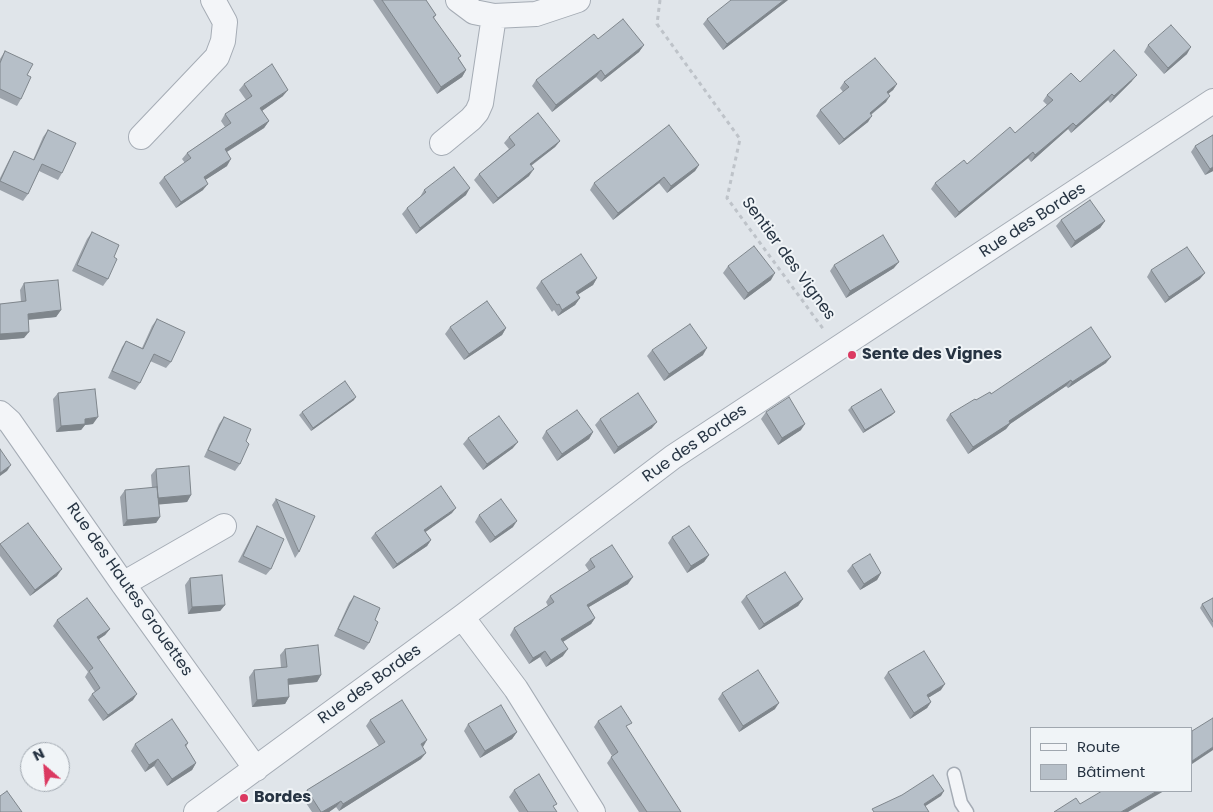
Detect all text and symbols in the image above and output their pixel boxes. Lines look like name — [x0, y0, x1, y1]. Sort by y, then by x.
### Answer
street label: Rue des Bordes — [976, 180, 1090, 262]
street label: Sentier des Vignes — [737, 194, 839, 324]
place label: Sente des Vignes — [862, 345, 1002, 365]
marker: Sente des Vignes — [846, 349, 858, 361]
street label: Rue des Bordes — [639, 401, 751, 487]
street label: Rue des Hautes Grouettes — [62, 500, 196, 680]
street label: Rue des Bordes — [315, 641, 425, 729]
legend — [1030, 727, 1193, 792]
text: Route — [1077, 736, 1120, 757]
north arrow — [20, 742, 70, 792]
text: N — [29, 743, 48, 766]
text: Bâtiment — [1077, 761, 1145, 782]
place label: Bordes — [254, 788, 311, 808]
marker: Bordes — [238, 792, 250, 804]

